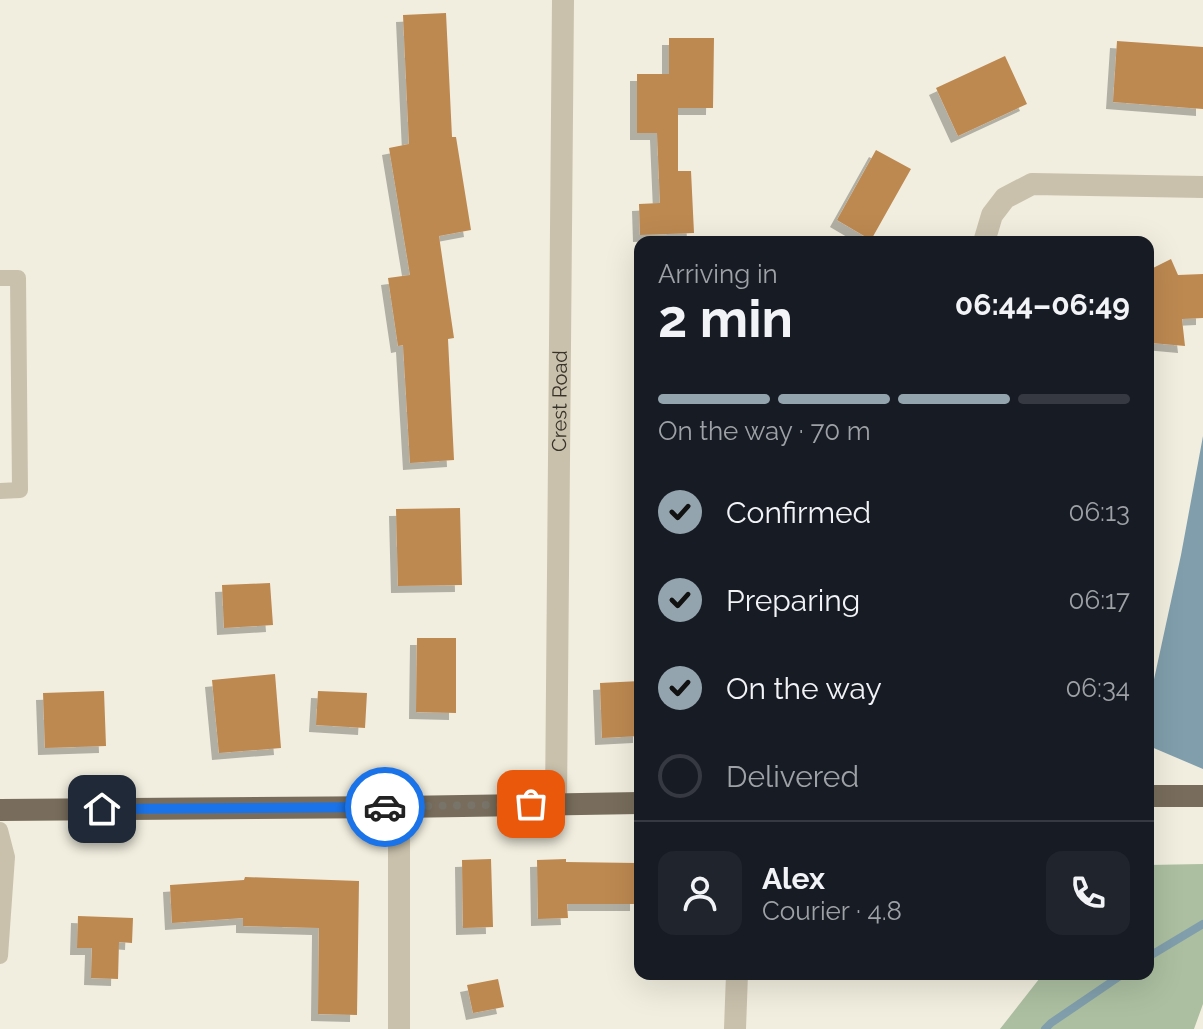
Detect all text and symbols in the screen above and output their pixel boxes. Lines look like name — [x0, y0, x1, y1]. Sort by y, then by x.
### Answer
text: Arriving in — [658, 259, 778, 289]
text: 06:44–06:49 — [955, 287, 1130, 322]
text: 2 min — [658, 288, 793, 349]
street label: Crest Road — [547, 350, 572, 452]
text: On the way · 70 m — [658, 416, 871, 446]
icon: check — [658, 490, 702, 534]
text: Confirmed — [726, 495, 871, 530]
text: 06:13 — [1069, 497, 1130, 527]
icon: check — [658, 578, 702, 622]
text: Preparing — [726, 583, 860, 618]
text: 06:17 — [1069, 585, 1130, 615]
icon: check — [658, 666, 702, 710]
text: On the way — [726, 671, 882, 706]
text: 06:34 — [1065, 673, 1130, 703]
text: Delivered — [726, 759, 859, 794]
courier — [345, 767, 425, 847]
pin — [497, 770, 565, 838]
pin — [68, 775, 136, 843]
icon: bag — [509, 782, 553, 826]
icon: car — [363, 785, 407, 829]
icon: home — [80, 787, 124, 831]
button: person — [658, 851, 742, 935]
button: phone — [1046, 851, 1130, 935]
text: Alex — [762, 861, 825, 896]
text: Courier · 4.8 — [762, 896, 902, 926]

